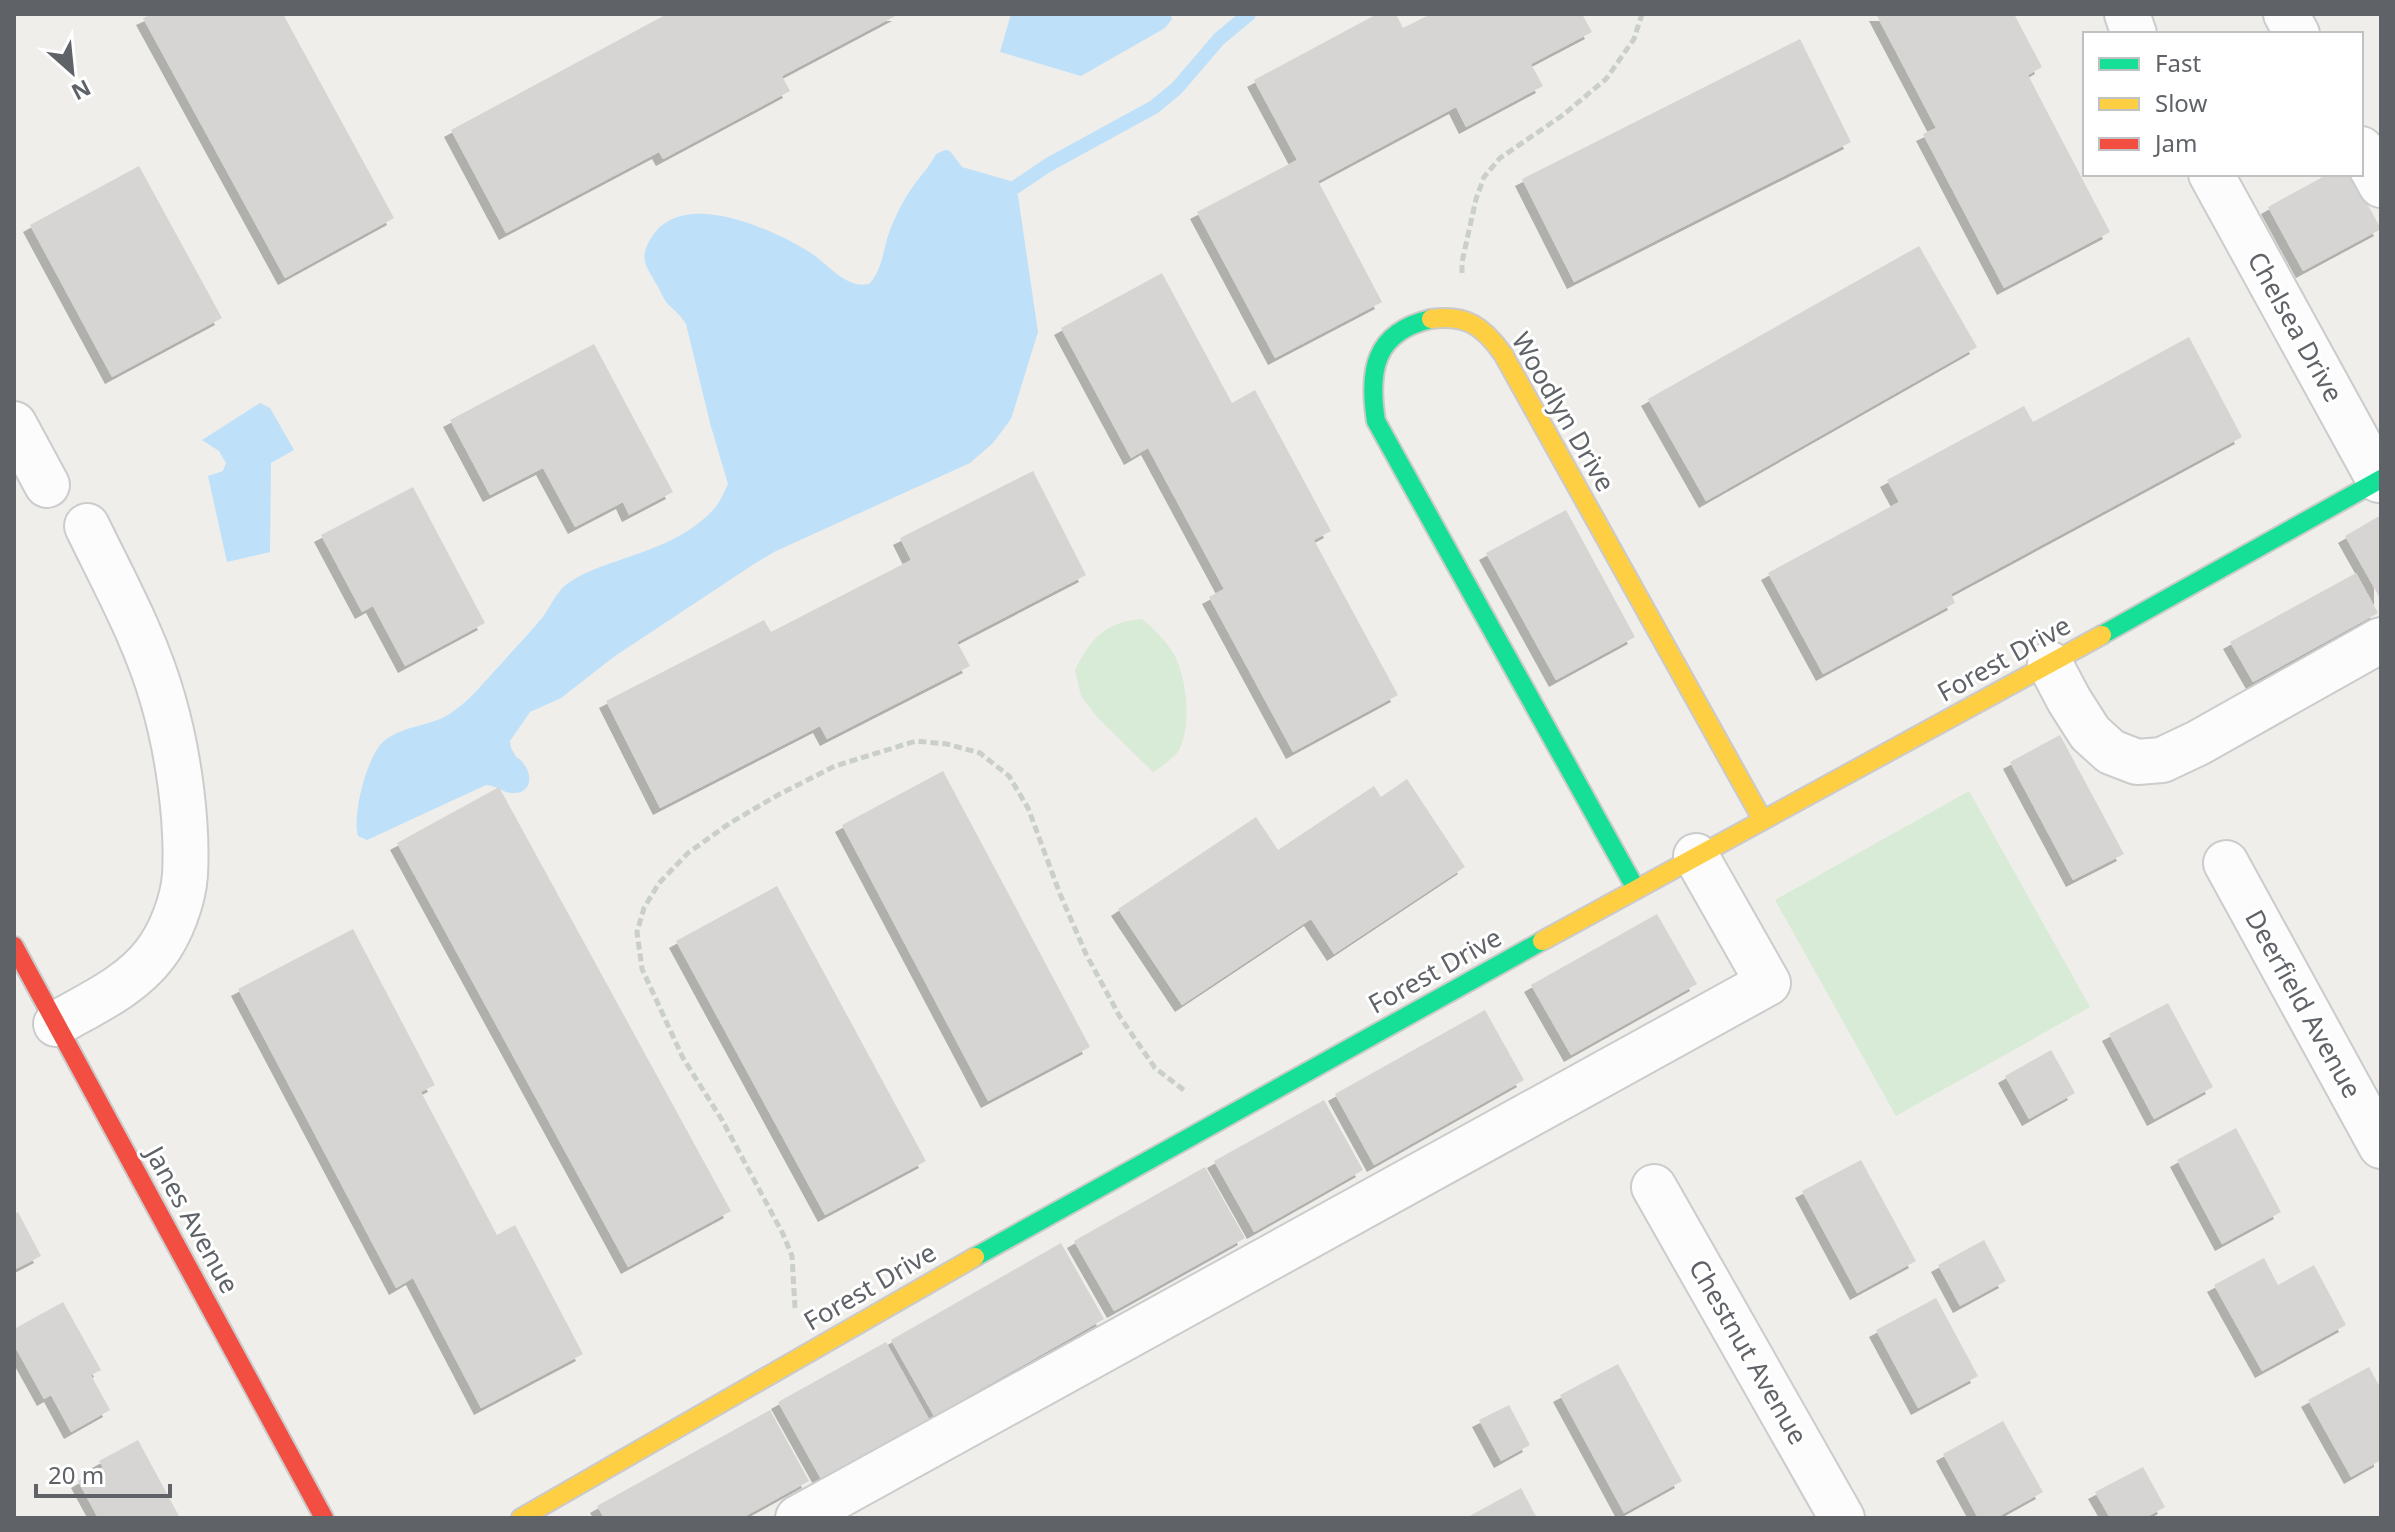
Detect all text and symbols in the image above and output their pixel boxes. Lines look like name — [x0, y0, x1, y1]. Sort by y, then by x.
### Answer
north arrow — [32, 32, 112, 112]
legend — [2083, 32, 2363, 176]
text: Fast — [2155, 46, 2201, 79]
text: N — [67, 73, 96, 108]
text: Slow — [2155, 86, 2207, 119]
text: Jam — [2153, 126, 2197, 159]
street label: Chelsea Drive — [2240, 245, 2352, 408]
street label: Woodlyn Drive — [1504, 325, 1624, 498]
street label: Forest Drive — [1930, 607, 2077, 710]
street label: Deerfield Avenue — [2237, 903, 2371, 1104]
street label: Forest Drive — [1361, 919, 1508, 1022]
street label: Janes Avenue — [136, 1137, 248, 1299]
street label: Forest Drive — [797, 1234, 942, 1338]
street label: Chestnut Avenue — [1681, 1252, 1817, 1451]
scale bar — [36, 1448, 170, 1498]
text: 20 m — [48, 1458, 104, 1491]

